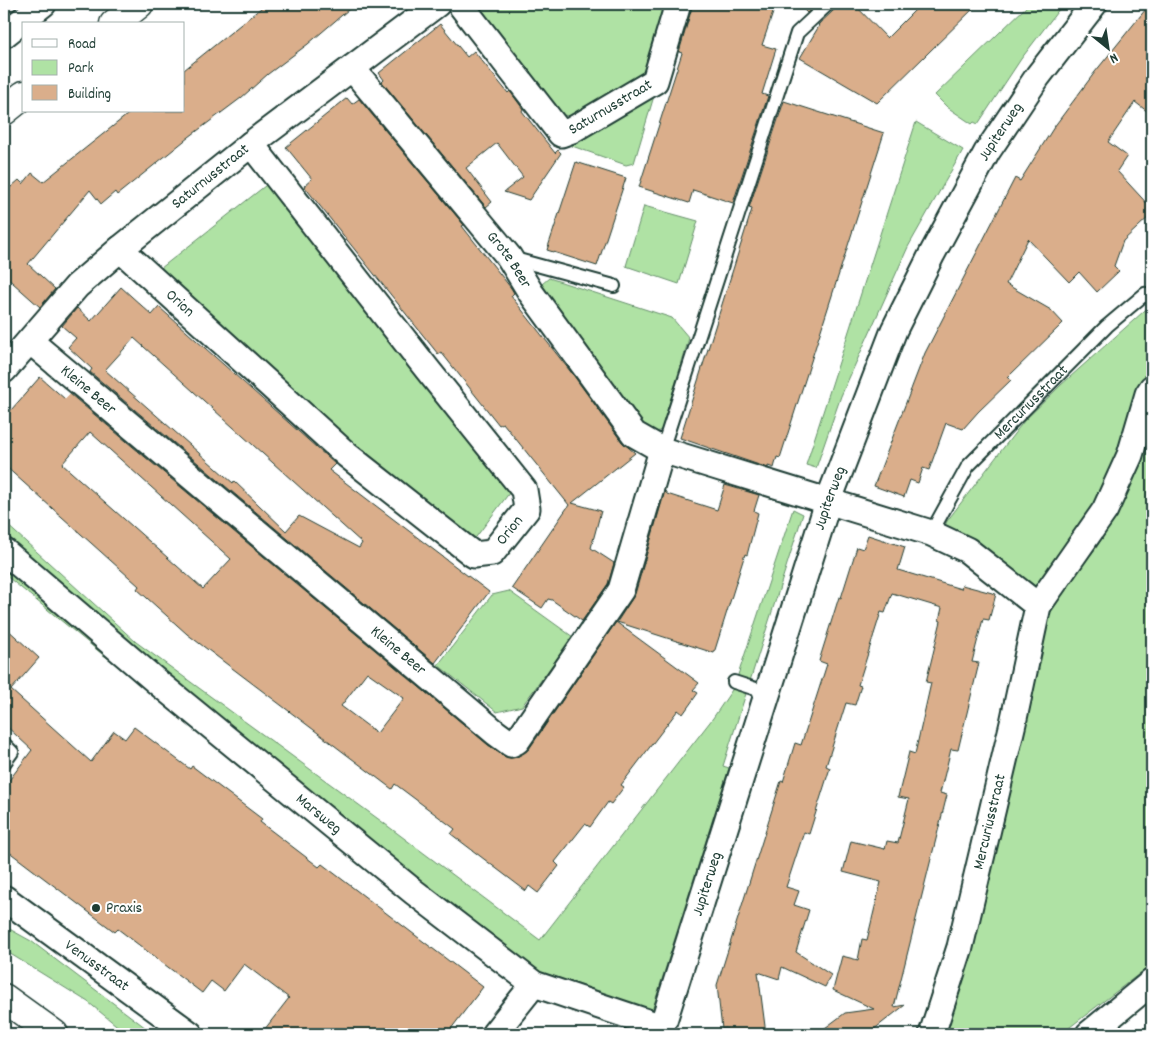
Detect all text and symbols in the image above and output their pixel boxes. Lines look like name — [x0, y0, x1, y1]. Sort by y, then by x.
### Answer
legend — [22, 22, 185, 112]
north arrow — [1084, 22, 1134, 72]
text: Road — [68, 34, 96, 56]
text: N — [1105, 47, 1121, 68]
text: Park — [68, 58, 94, 80]
street label: Saturnusstraat — [564, 73, 657, 141]
text: Building — [68, 84, 111, 106]
street label: Jupiterweg — [973, 98, 1029, 165]
street label: Saturnusstraat — [167, 138, 254, 215]
street label: Grote Beer — [481, 226, 537, 293]
street label: Orion — [160, 284, 200, 323]
street label: Kleine Beer — [55, 360, 121, 420]
street label: Mercuriusstraat — [988, 360, 1074, 445]
street label: Jupiterweg — [808, 463, 852, 533]
street label: Orion — [491, 511, 529, 550]
street label: Kleine Beer — [365, 620, 431, 681]
street label: Mercuriusstraat — [967, 772, 1012, 872]
street label: Marsweg — [290, 788, 347, 840]
street label: Jupiterweg — [686, 849, 728, 919]
place label: Praxis — [106, 897, 143, 920]
marker: Praxis — [90, 902, 102, 914]
street label: Venusstraat — [60, 934, 134, 997]

